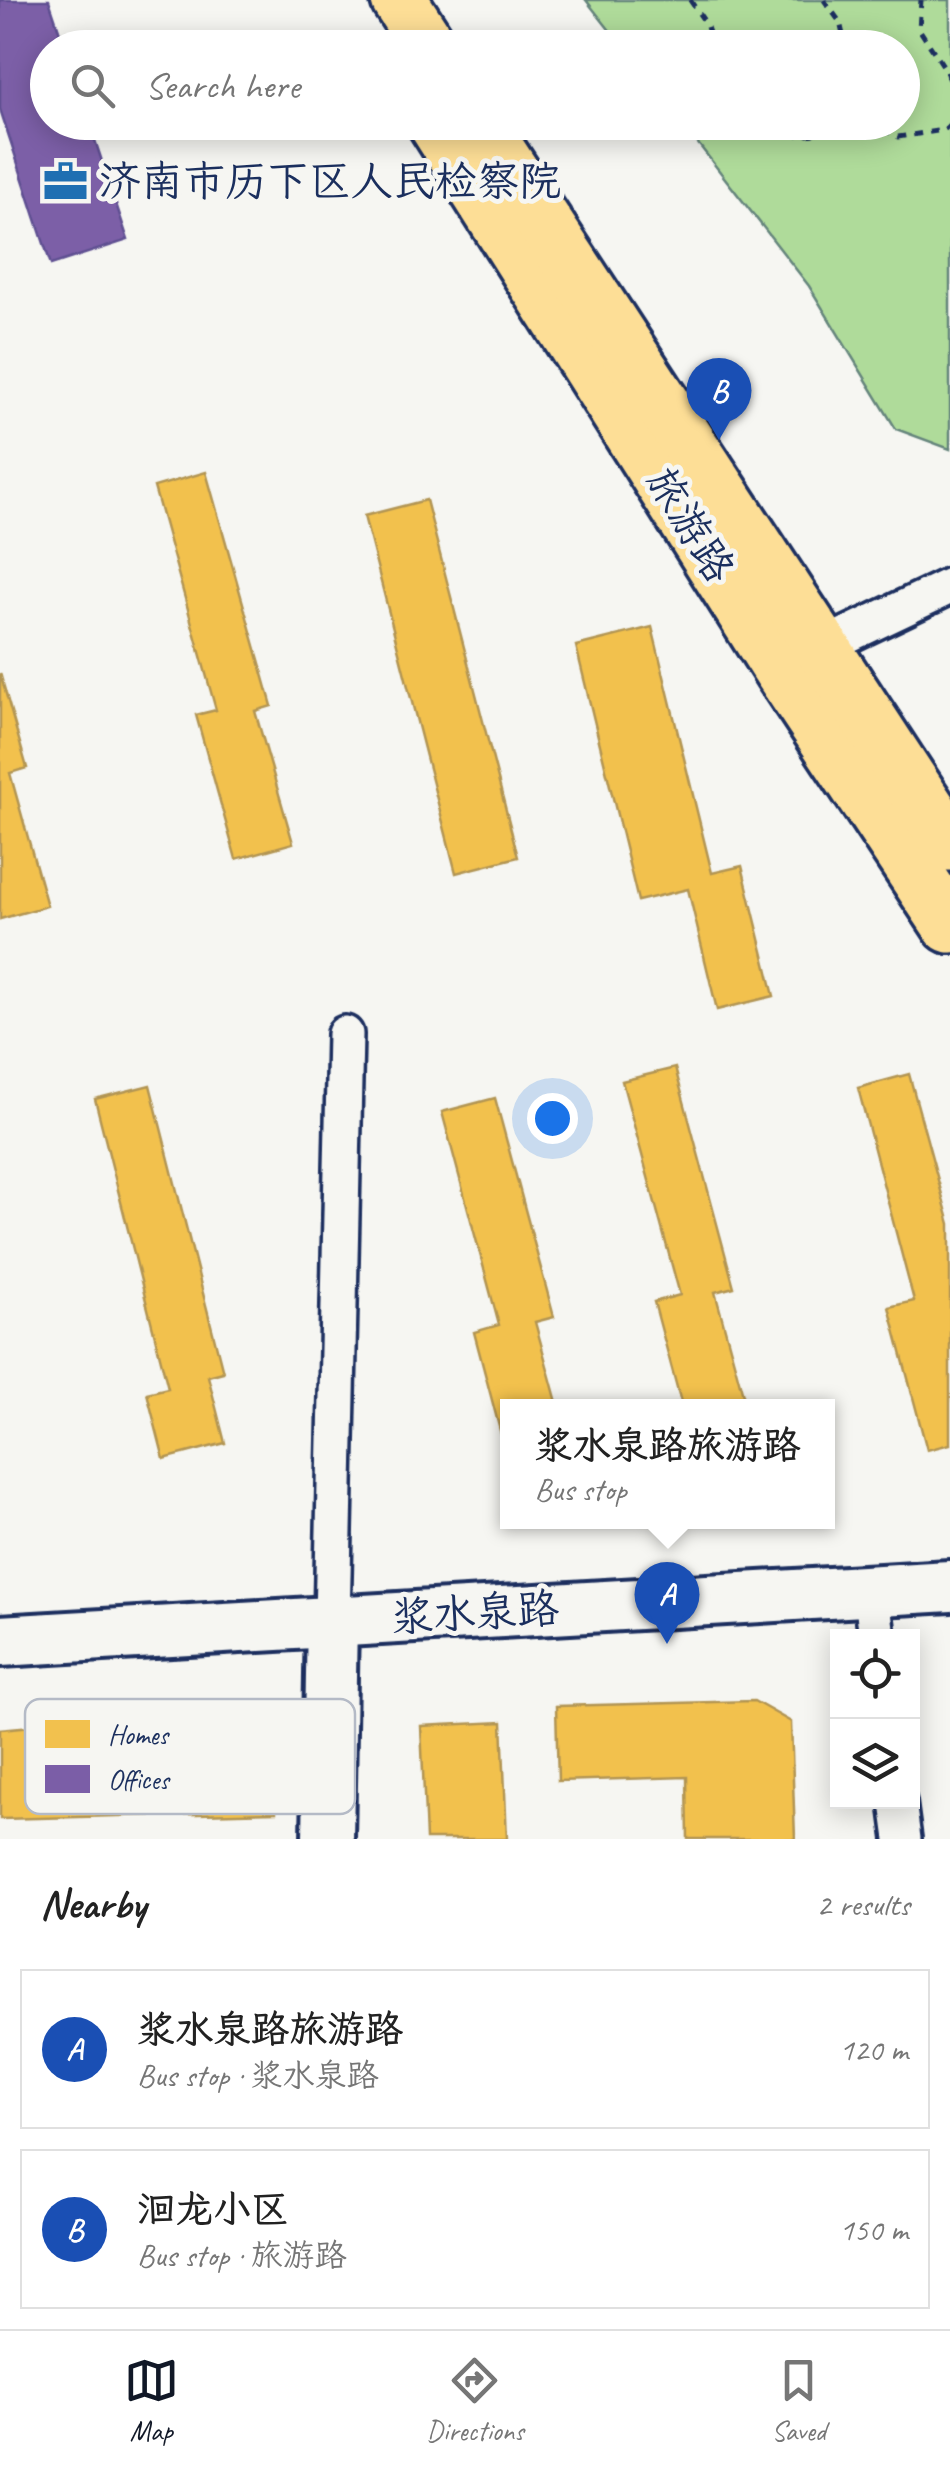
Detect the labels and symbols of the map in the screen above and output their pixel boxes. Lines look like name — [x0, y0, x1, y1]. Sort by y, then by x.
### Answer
place label: 济南市历下区人民检察院 — [99, 155, 561, 208]
office icon: 济南市历下区人民检察院 — [42, 157, 90, 205]
pin: B — [686, 358, 752, 440]
street label: 旅游路 — [634, 458, 746, 592]
your location — [527, 1093, 578, 1144]
pin: A — [634, 1562, 700, 1644]
street label: 浆水泉路 — [390, 1582, 560, 1644]
legend — [25, 1699, 355, 1814]
text: Homes — [108, 1717, 170, 1752]
text: Offices — [108, 1762, 171, 1797]

